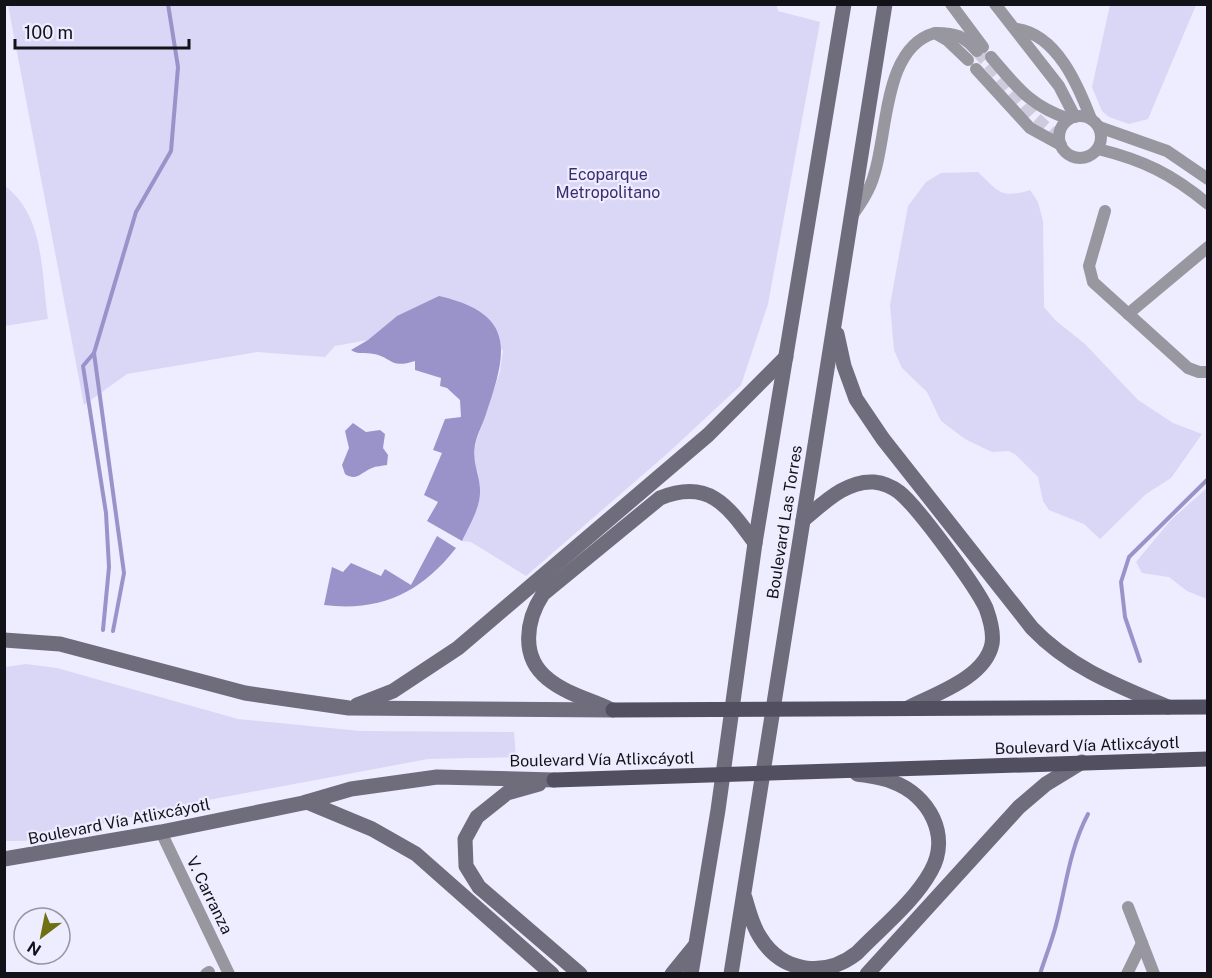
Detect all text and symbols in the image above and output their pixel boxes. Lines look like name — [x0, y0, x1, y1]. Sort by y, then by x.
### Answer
scale bar — [15, 12, 189, 50]
text: 100 m — [24, 22, 73, 43]
park label: Ecoparque Metropolitano — [556, 165, 660, 202]
street label: Boulevard Las Torres — [763, 444, 806, 600]
street label: Boulevard Vía Atlixcáyotl — [994, 733, 1180, 758]
street label: Boulevard Vía Atlixcáyotl — [509, 748, 695, 771]
street label: Boulevard Vía Atlixcáyotl — [26, 794, 212, 848]
street label: V. Carranza — [183, 853, 237, 937]
north arrow — [12, 906, 72, 966]
text: N — [24, 937, 45, 960]

